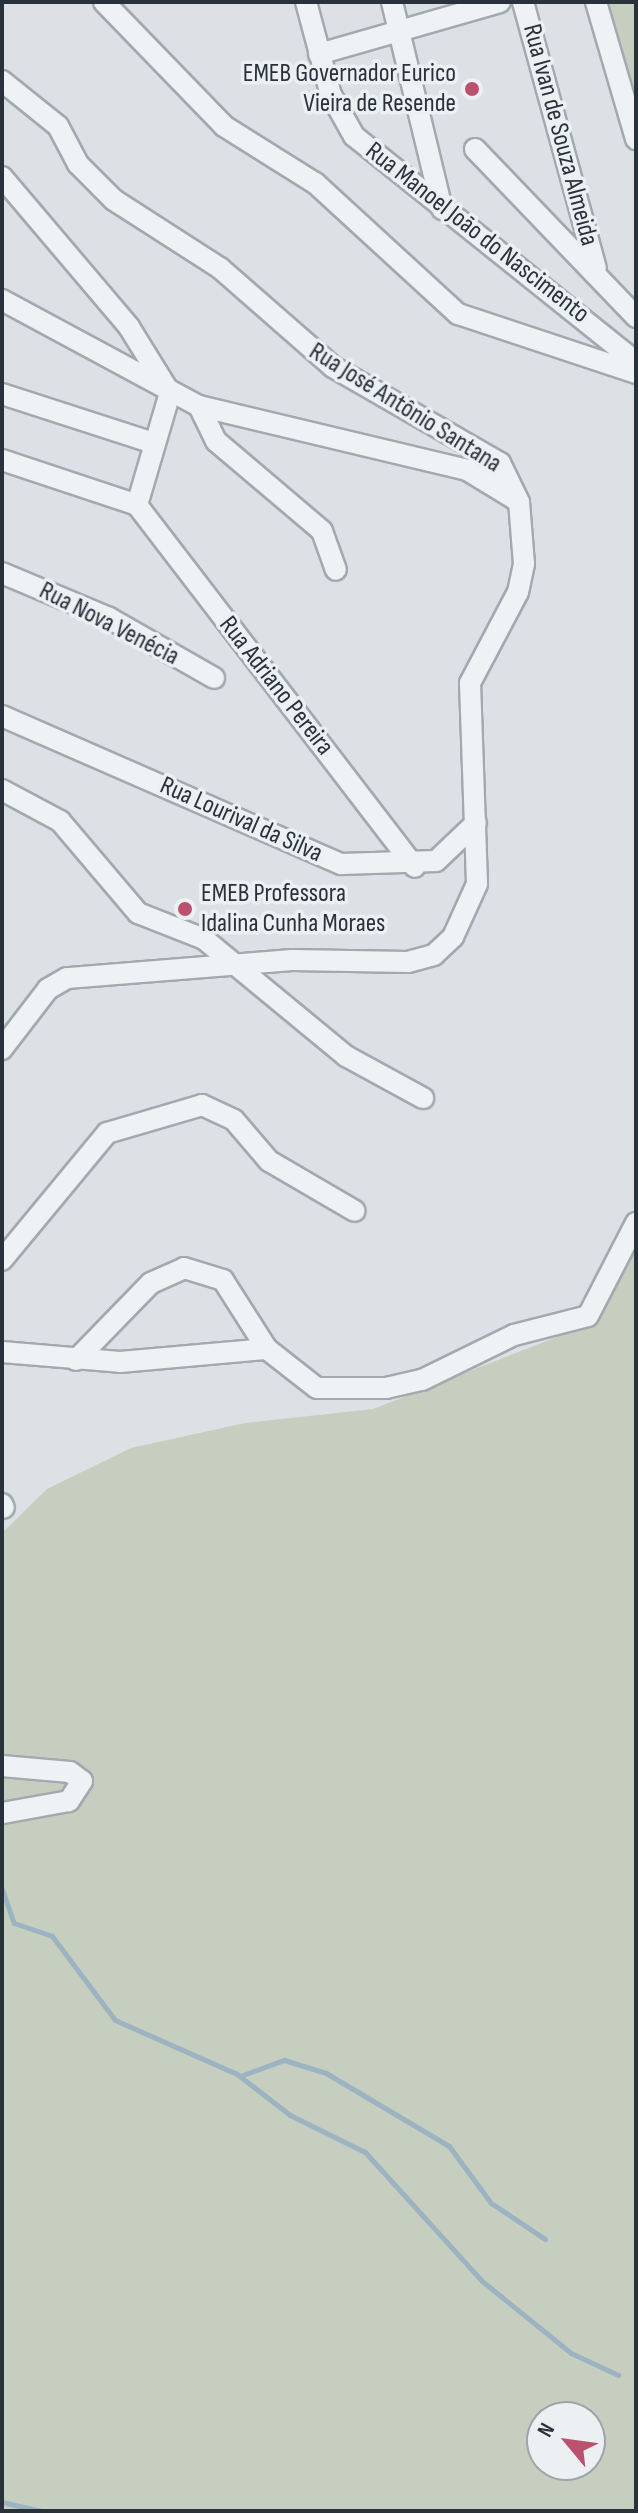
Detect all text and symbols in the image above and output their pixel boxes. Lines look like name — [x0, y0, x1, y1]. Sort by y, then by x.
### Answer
street label: Rua Ivan de Souza Almeida — [515, 21, 605, 249]
place label: EMEB Governador Eurico Vieira de Resende — [243, 58, 456, 120]
marker: EMEB Governador Eurico Vieira de Resende — [463, 80, 481, 98]
street label: Rua Manoel João do Nascimento — [359, 136, 595, 330]
street label: Rua José Antônio Santana — [303, 336, 507, 480]
street label: Rua Nova Venécia — [34, 575, 184, 673]
street label: Rua Adriano Pereira — [212, 610, 340, 762]
street label: Rua Lourival da Silva — [155, 770, 327, 870]
place label: EMEB Professora Idalina Cunha Moraes — [201, 878, 385, 940]
marker: EMEB Professora Idalina Cunha Moraes — [176, 900, 194, 918]
north arrow — [526, 2401, 606, 2481]
text: N — [532, 2418, 561, 2442]

